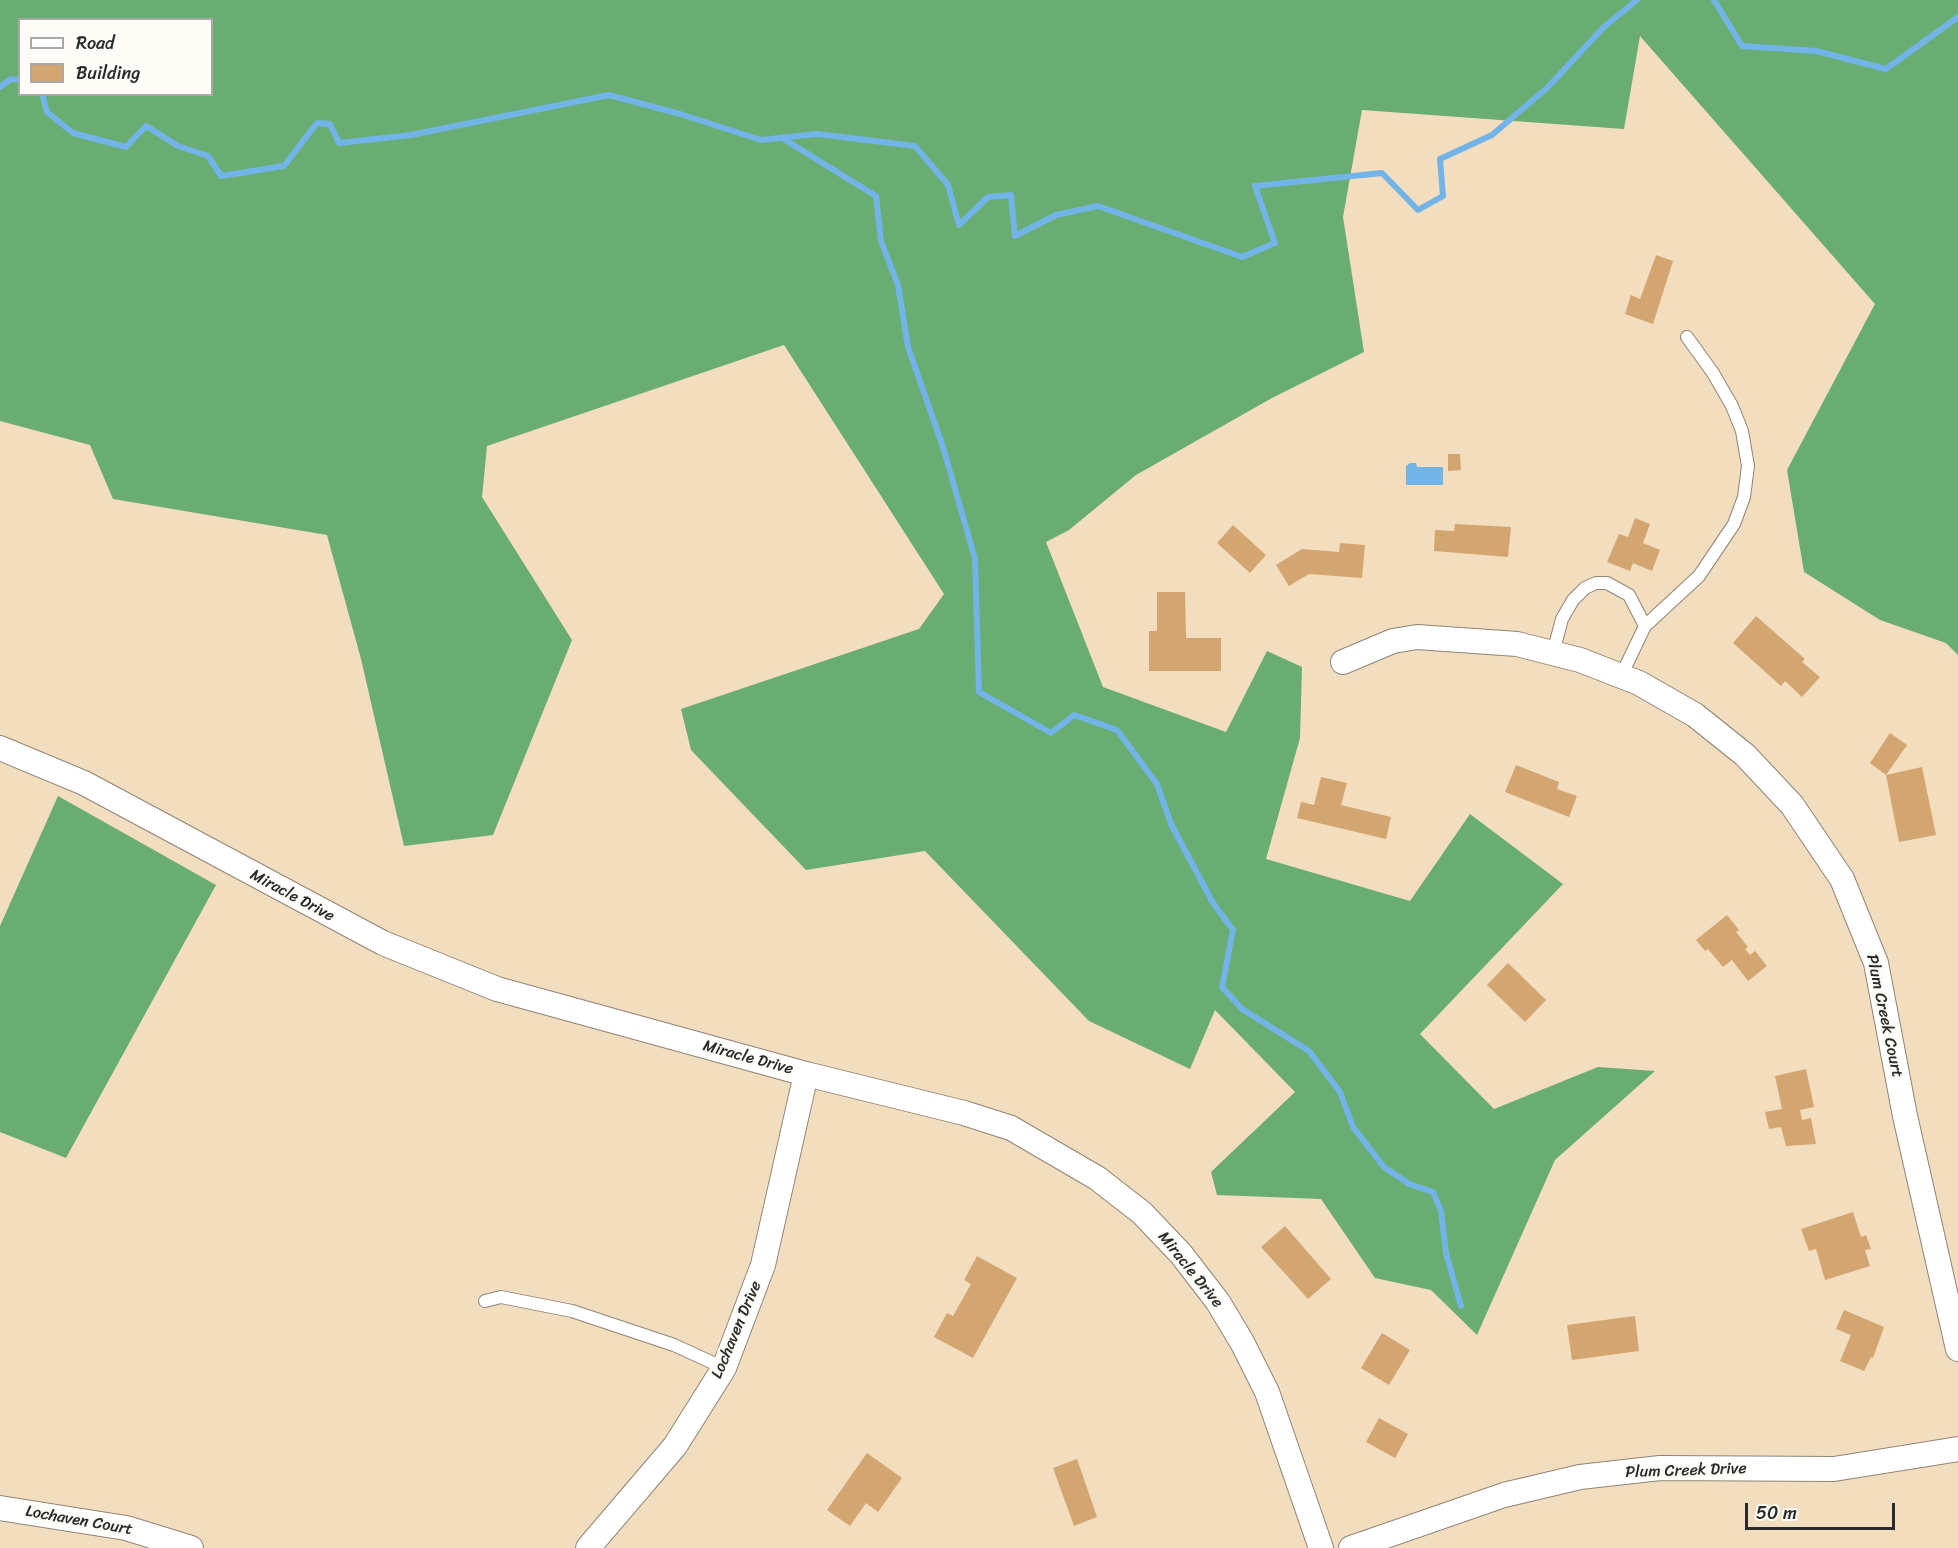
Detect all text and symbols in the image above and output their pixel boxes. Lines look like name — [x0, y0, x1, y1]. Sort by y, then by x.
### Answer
legend — [18, 18, 213, 96]
text: Road — [76, 27, 115, 59]
text: Building — [76, 57, 140, 89]
street label: Miracle Drive — [247, 866, 337, 926]
street label: Plum Creek Court — [1862, 953, 1906, 1079]
street label: Miracle Drive — [701, 1037, 795, 1079]
street label: Miracle Drive — [1153, 1228, 1227, 1312]
street label: Lochaven Drive — [708, 1278, 766, 1382]
street label: Plum Creek Drive — [1625, 1459, 1747, 1483]
scale bar — [1748, 1491, 1898, 1529]
text: 50 m — [1756, 1497, 1797, 1529]
street label: Lochaven Court — [24, 1502, 134, 1540]

